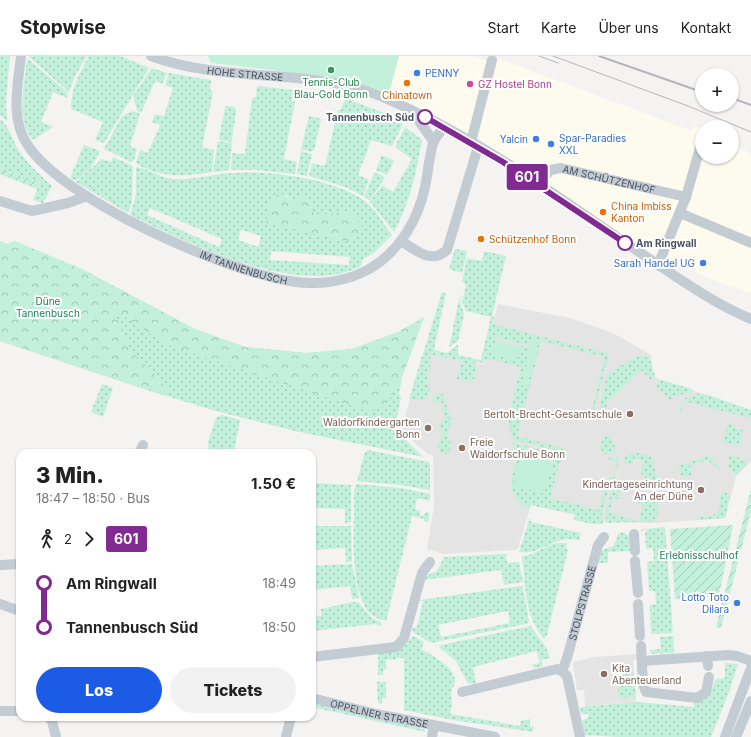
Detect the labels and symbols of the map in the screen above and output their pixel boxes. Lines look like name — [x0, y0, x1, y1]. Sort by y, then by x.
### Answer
street label: HOHE STRASSE — [206, 64, 284, 83]
marker: Tennis-Club Blau-Gold Bonn — [326, 65, 336, 75]
place label: PENNY — [425, 67, 459, 79]
marker: PENNY — [412, 68, 422, 78]
place label: Tennis-Club Blau-Gold Bonn — [294, 76, 368, 100]
marker: Chinatown — [402, 78, 412, 88]
place label: GZ Hostel Bonn — [478, 78, 552, 90]
marker: GZ Hostel Bonn — [465, 79, 475, 89]
place label: Chinatown — [382, 89, 432, 101]
marker: Tannenbusch Süd — [417, 109, 433, 125]
place label: Tannenbusch Süd — [326, 111, 414, 123]
place label: Spar-Paradies XXL — [559, 132, 626, 156]
place label: Yalcin — [500, 133, 528, 145]
marker: Yalcin — [531, 134, 541, 144]
marker: Spar-Paradies XXL — [546, 139, 556, 149]
street label: AM SCHÜTZENHOF — [561, 163, 657, 196]
line badge: 601 — [504, 164, 550, 190]
place label: China Imbiss Kanton — [611, 200, 672, 224]
marker: China Imbiss Kanton — [598, 207, 608, 217]
place label: Schützenhof Bonn — [489, 233, 576, 245]
marker: Schützenhof Bonn — [476, 234, 486, 244]
marker: Am Ringwall — [617, 235, 633, 251]
place label: Am Ringwall — [636, 237, 697, 250]
street label: IM TANNENBUSCH — [198, 248, 289, 287]
place label: Sarah Handel UG — [614, 257, 695, 269]
marker: Sarah Handel UG — [698, 258, 708, 268]
park label: Düne Tannenbusch — [16, 295, 80, 319]
place label: Bertolt-Brecht-Gesamtschule — [484, 408, 622, 420]
marker: Bertolt-Brecht-Gesamtschule — [625, 409, 635, 419]
place label: Waldorfkindergarten Bonn — [323, 416, 420, 440]
marker: Waldorfkindergarten Bonn — [423, 423, 433, 433]
place label: Freie Waldorfschule Bonn — [470, 436, 565, 460]
marker: Freie Waldorfschule Bonn — [457, 443, 467, 453]
place label: Kindertageseinrichtung An der Düne — [582, 478, 693, 502]
marker: Kindertageseinrichtung An der Düne — [696, 485, 706, 495]
park label: Erlebnisschulhof — [660, 549, 739, 561]
street label: STOLPSTRASSE — [566, 564, 598, 642]
place label: Lotto Toto Dilara — [682, 591, 729, 615]
marker: Lotto Toto Dilara — [732, 598, 742, 608]
place label: Kita Abenteuerland — [612, 662, 682, 686]
marker: Kita Abenteuerland — [599, 669, 609, 679]
street label: OPPELNER STRASSE — [329, 697, 429, 730]

